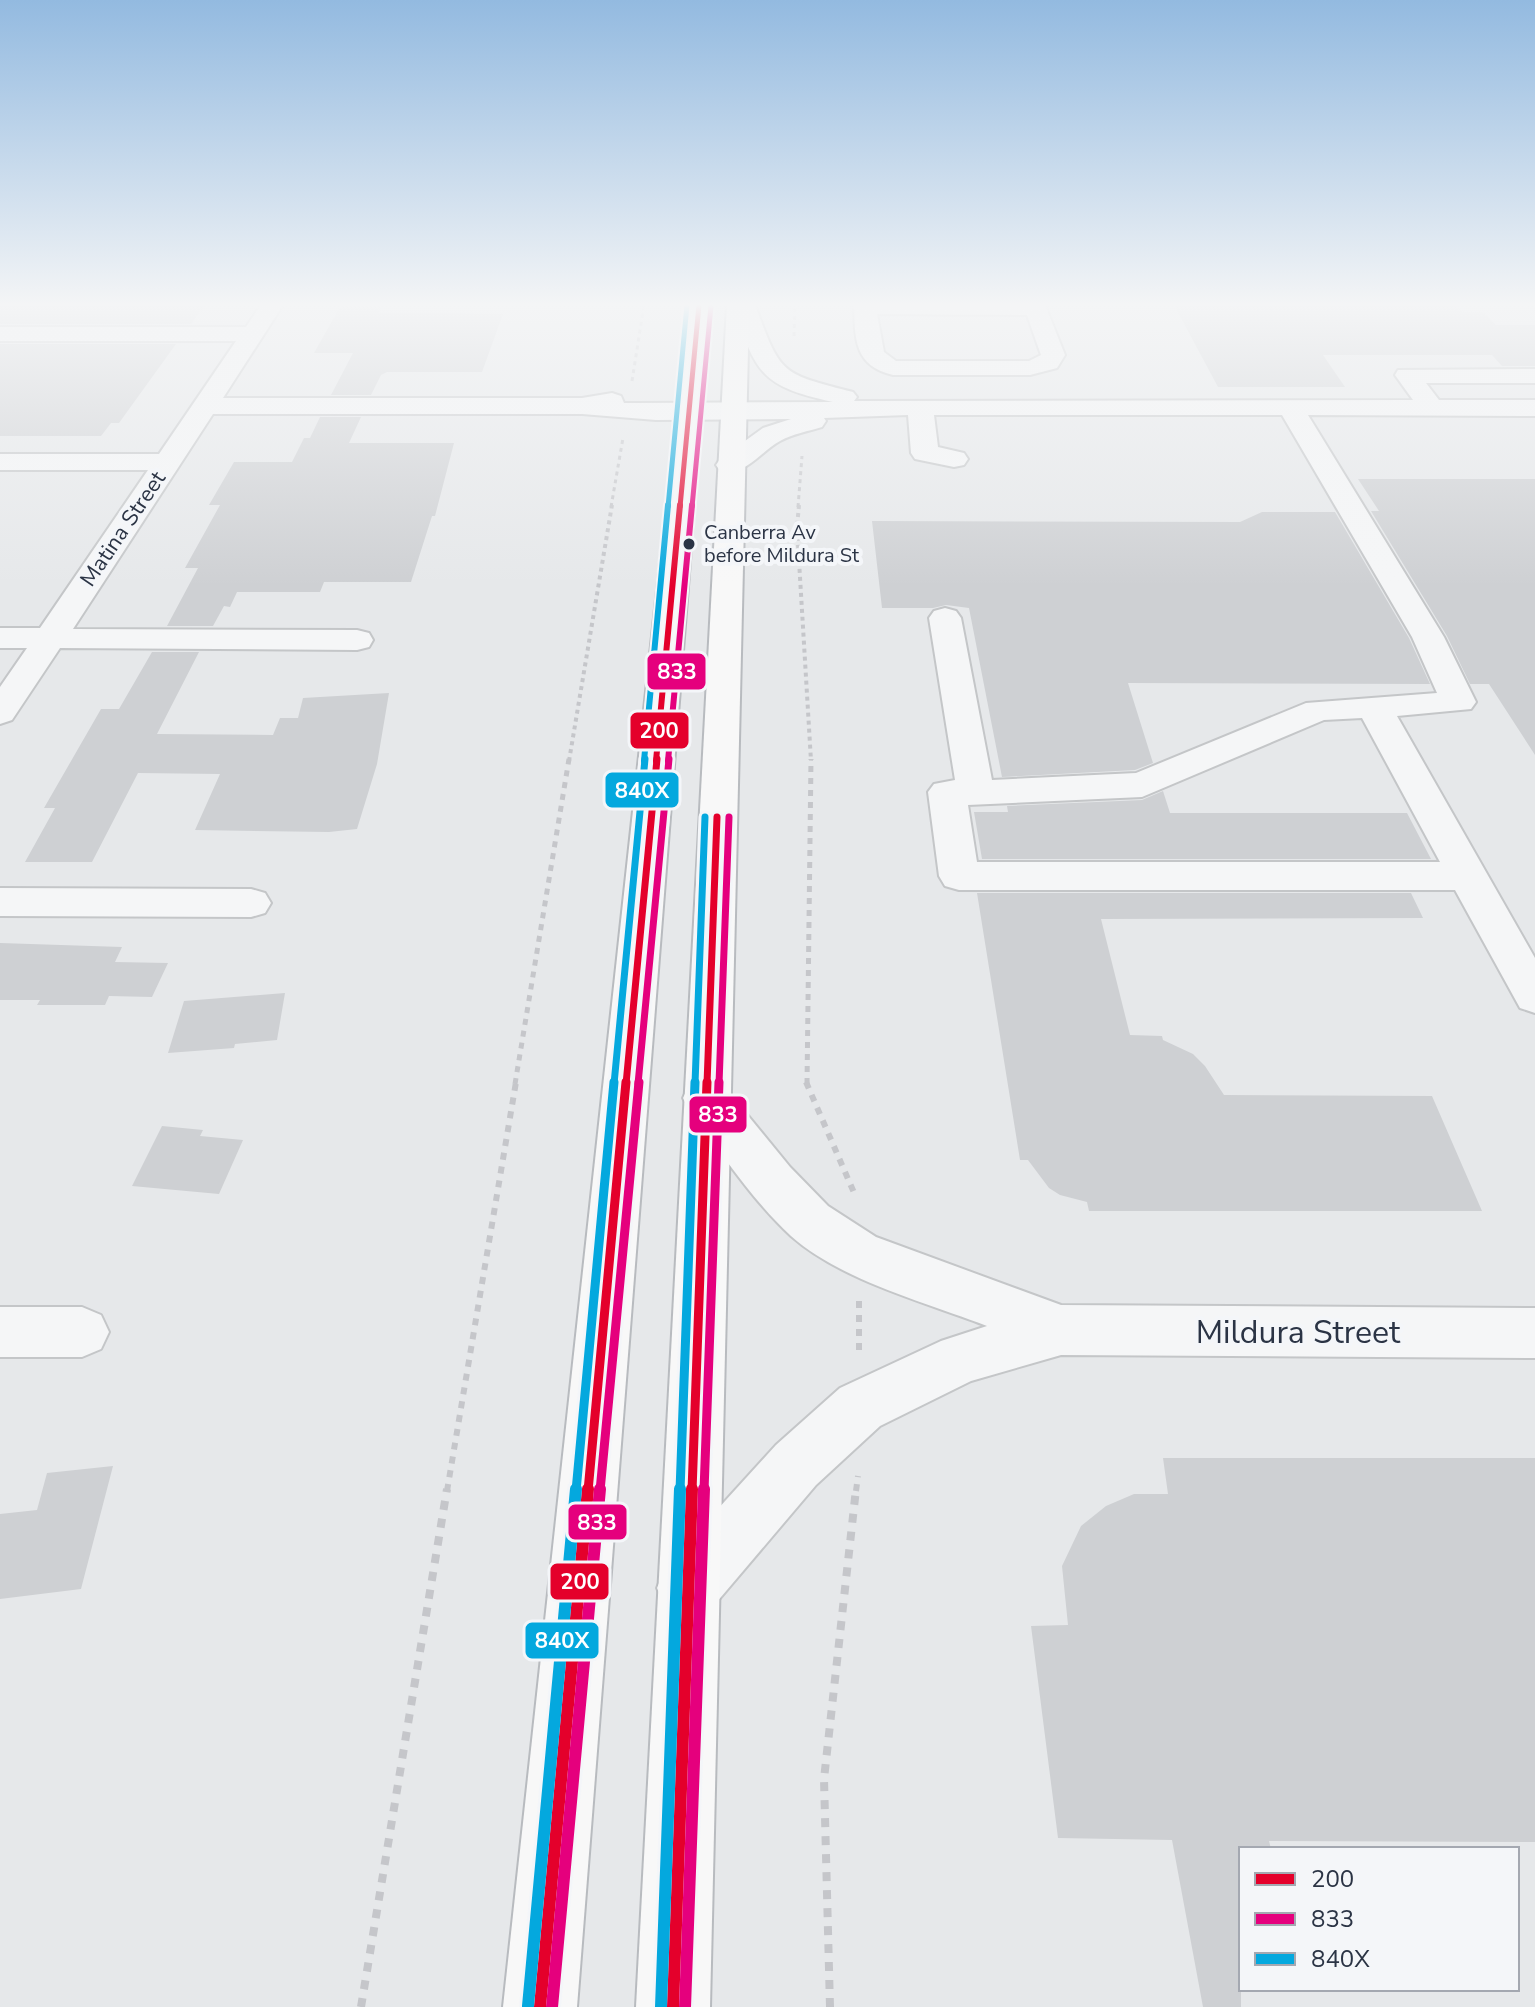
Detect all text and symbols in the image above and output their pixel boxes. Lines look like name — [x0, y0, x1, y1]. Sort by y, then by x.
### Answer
street label: Matina Street — [73, 465, 173, 593]
place label: Canberra Av before Mildura St — [704, 519, 860, 569]
marker: Canberra Av before Mildura St — [681, 536, 697, 552]
line badge: 833 — [646, 652, 707, 691]
text: 833 — [657, 657, 697, 687]
line badge: 200 — [629, 711, 690, 750]
text: 200 — [639, 716, 679, 746]
line badge: 840X — [604, 771, 680, 809]
text: 840X — [615, 776, 669, 806]
line badge: 833 — [688, 1095, 748, 1134]
text: 833 — [698, 1100, 738, 1130]
street label: Mildura Street — [1196, 1311, 1401, 1354]
line badge: 833 — [567, 1503, 628, 1541]
text: 833 — [577, 1508, 617, 1538]
line badge: 200 — [549, 1562, 610, 1601]
text: 200 — [560, 1567, 600, 1597]
line badge: 840X — [524, 1621, 600, 1660]
text: 840X — [535, 1626, 589, 1656]
legend — [1239, 1847, 1519, 1991]
text: 200 — [1311, 1863, 1354, 1895]
text: 833 — [1311, 1903, 1354, 1935]
text: 840X — [1311, 1943, 1370, 1975]

